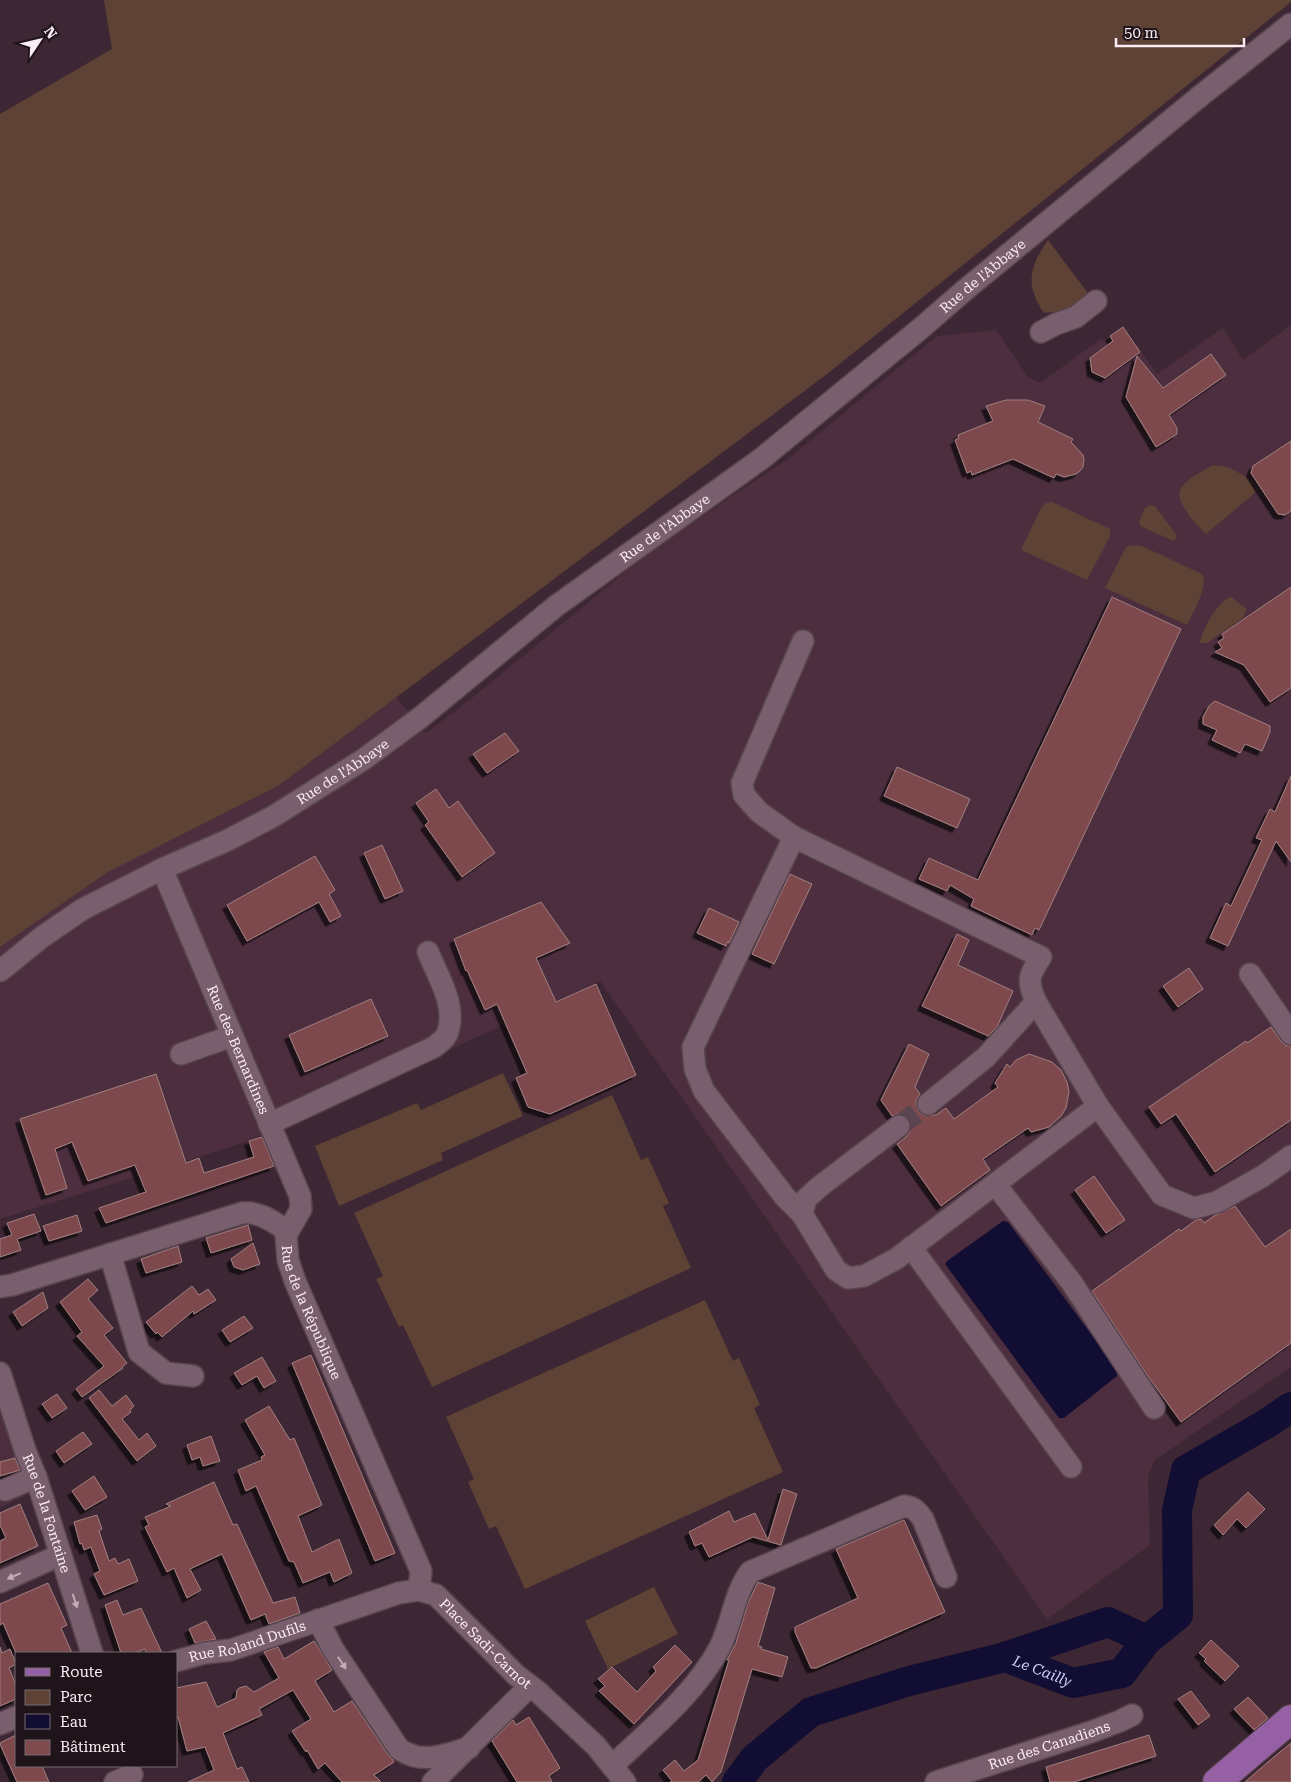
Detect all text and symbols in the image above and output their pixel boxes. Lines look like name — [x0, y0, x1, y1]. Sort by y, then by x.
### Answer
north arrow — [15, 15, 65, 65]
scale bar — [1116, 15, 1244, 47]
text: N — [41, 24, 60, 42]
text: 50 m — [1124, 24, 1159, 42]
street label: Rue de l'Abbaye — [936, 235, 1029, 316]
street label: Rue de l'Abbaye — [617, 490, 713, 566]
street label: Rue de l'Abbaye — [294, 735, 392, 808]
street label: Rue des Bernardines — [204, 983, 273, 1117]
street label: Rue de la République — [279, 1245, 345, 1382]
street label: Rue de la Fontaine — [19, 1451, 74, 1575]
one-way arrow — [7, 1572, 21, 1580]
one-way arrow — [72, 1594, 80, 1609]
street label: Place Sadi-Carnot — [436, 1595, 535, 1692]
street label: Rue Roland Dufils — [187, 1617, 308, 1665]
water label: Le Cailly — [1009, 1651, 1075, 1691]
legend — [15, 1652, 178, 1767]
one-way arrow — [337, 1656, 347, 1669]
text: Route — [60, 1663, 102, 1681]
text: Parc — [60, 1688, 92, 1706]
text: Eau — [60, 1713, 88, 1731]
street label: Rue des Canadiens — [986, 1717, 1113, 1773]
text: Bâtiment — [60, 1738, 126, 1756]

